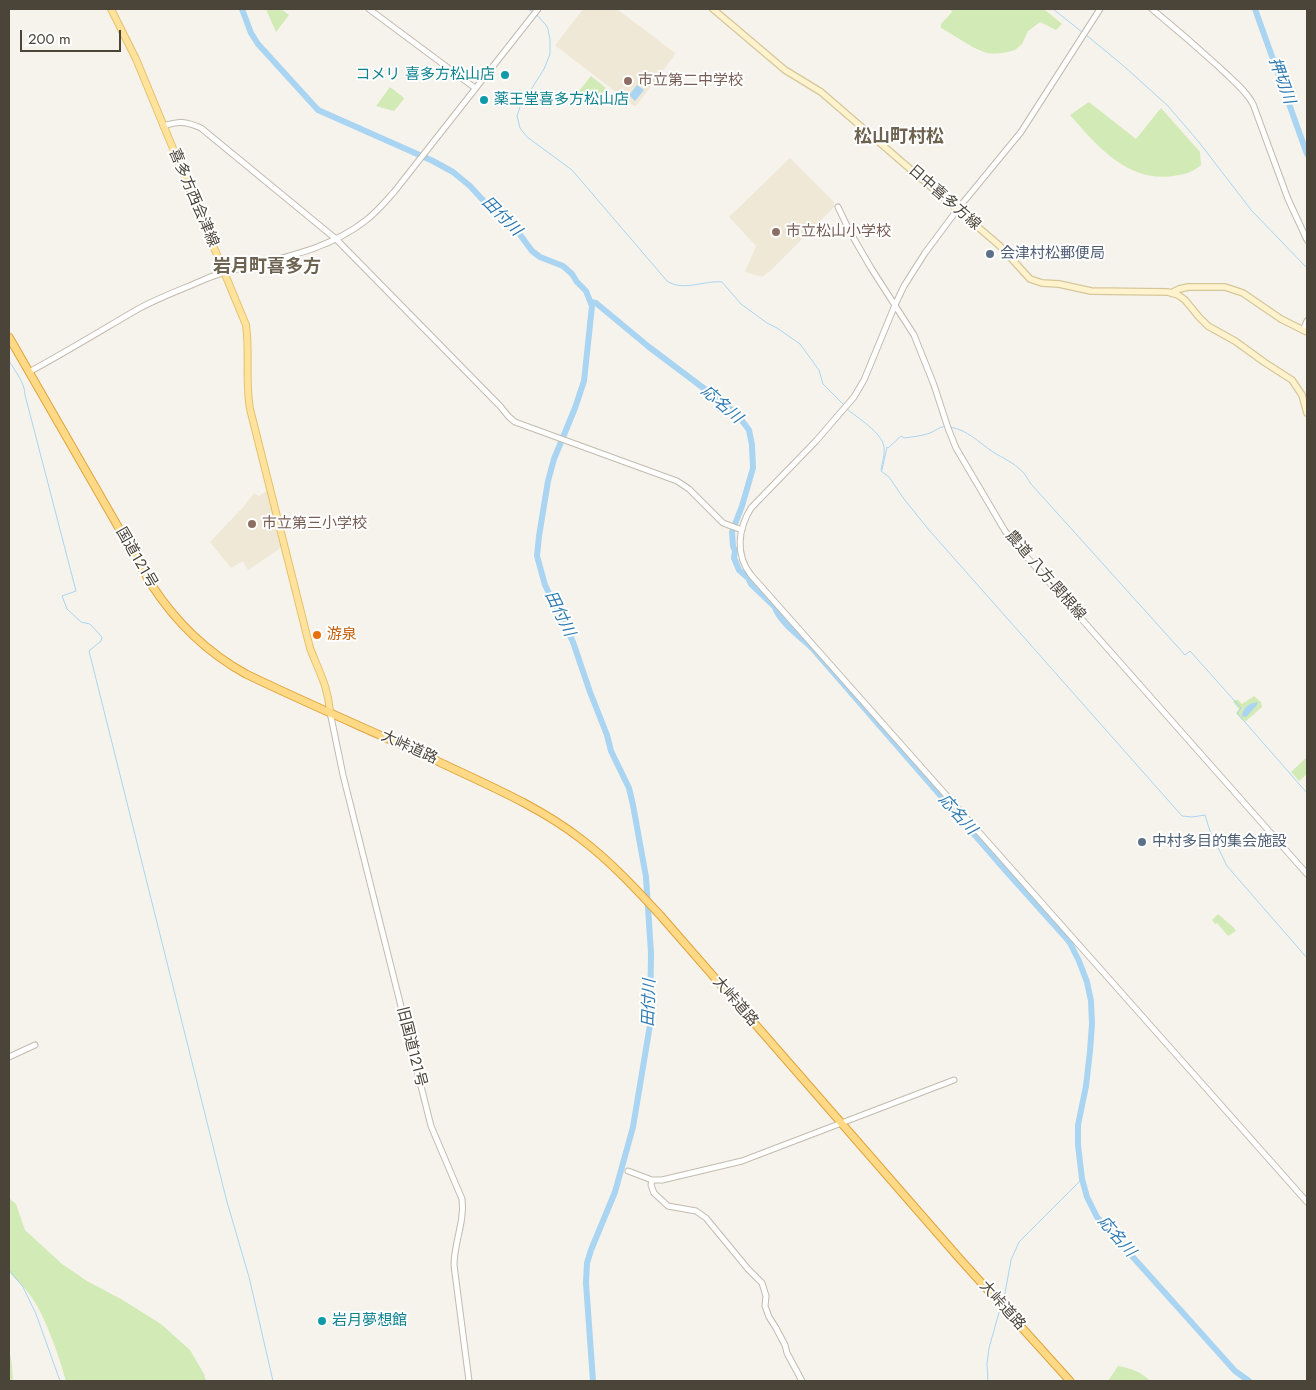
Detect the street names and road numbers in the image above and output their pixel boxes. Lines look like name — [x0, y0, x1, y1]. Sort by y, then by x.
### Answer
street label: 喜多方西会津線 — [164, 146, 222, 250]
street label: 日中喜多方線 — [904, 162, 984, 234]
street label: 国道121号 — [111, 524, 161, 592]
street label: 農道 八方-関根線 — [1001, 528, 1089, 624]
street label: 大峠道路 — [378, 728, 440, 768]
street label: 大峠道路 — [709, 973, 761, 1031]
street label: 旧国道121号 — [392, 1005, 430, 1089]
street label: 大峠道路 — [975, 1278, 1029, 1334]

